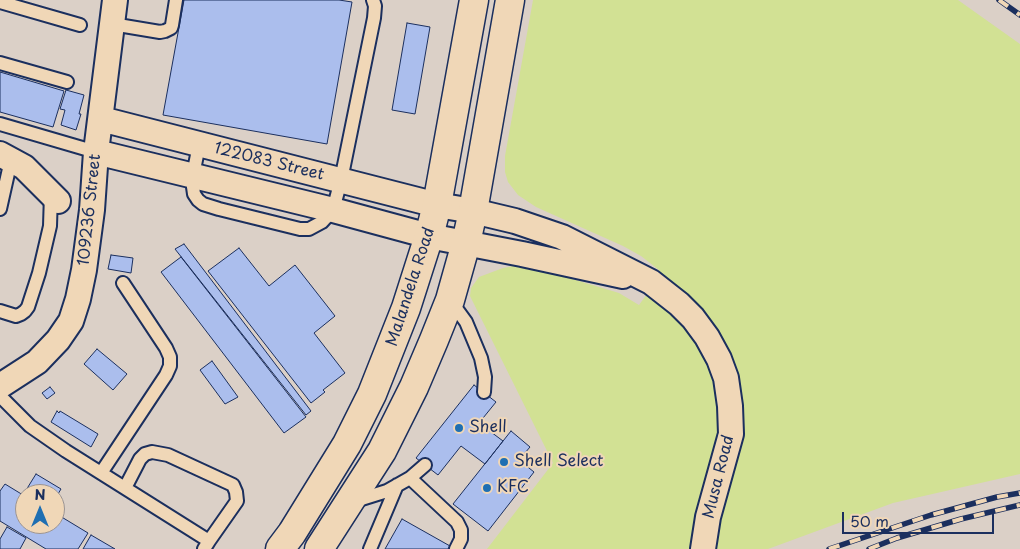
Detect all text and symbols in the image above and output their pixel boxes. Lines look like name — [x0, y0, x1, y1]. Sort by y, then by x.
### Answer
street label: 122083 Street — [212, 139, 326, 185]
street label: 109236 Street — [75, 153, 105, 267]
street label: Malandela Road — [383, 225, 439, 349]
place label: Shell — [469, 418, 507, 438]
marker: Shell — [453, 422, 465, 434]
street label: Musa Road — [699, 433, 739, 521]
place label: Shell Select — [514, 452, 603, 472]
marker: Shell Select — [498, 456, 510, 468]
place label: KFC — [497, 478, 529, 498]
marker: KFC — [481, 482, 493, 494]
north arrow — [15, 484, 65, 534]
text: N — [34, 484, 46, 505]
scale bar — [845, 502, 998, 534]
text: 50 m — [850, 509, 889, 532]

